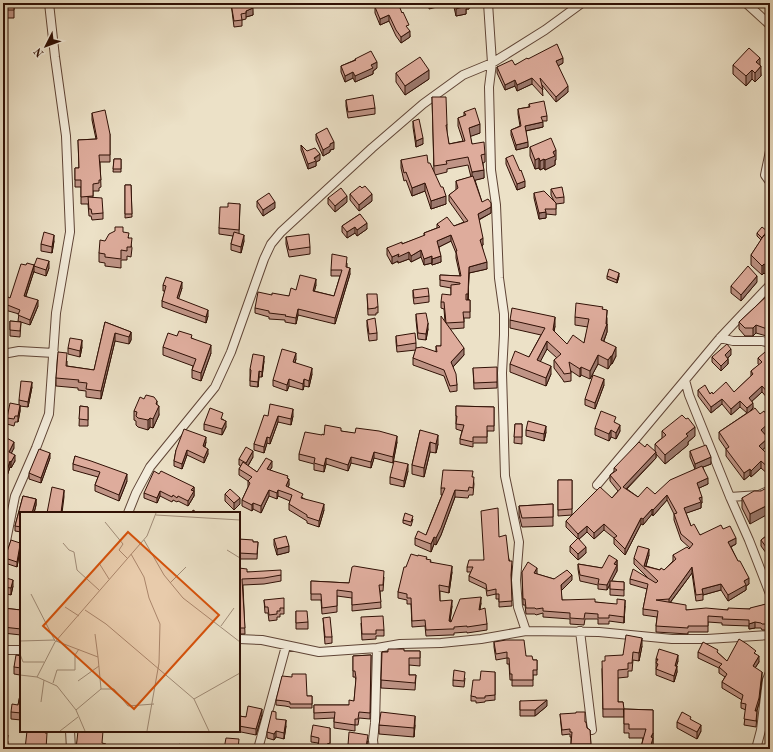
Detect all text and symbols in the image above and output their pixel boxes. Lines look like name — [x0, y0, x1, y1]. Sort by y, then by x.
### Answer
north arrow — [26, 26, 66, 66]
text: N — [32, 44, 47, 58]
inset map — [20, 512, 240, 732]

